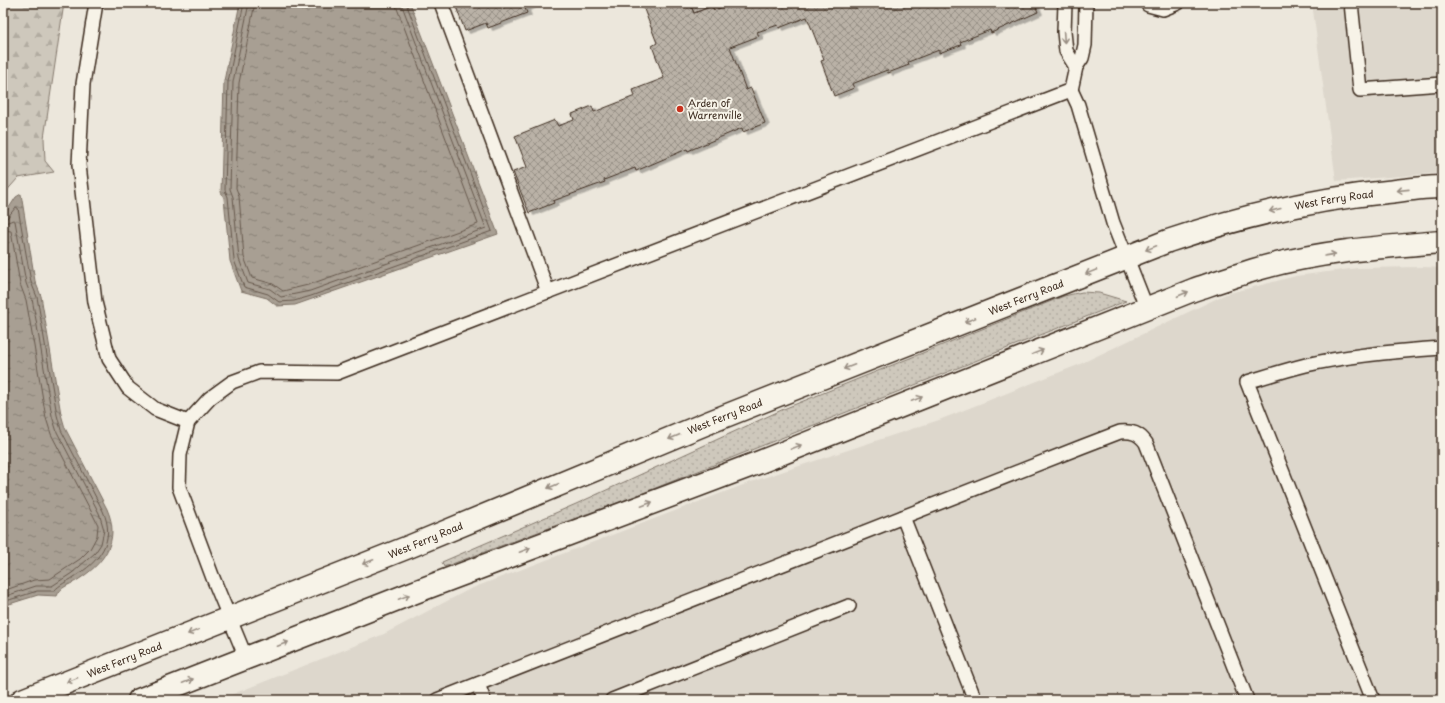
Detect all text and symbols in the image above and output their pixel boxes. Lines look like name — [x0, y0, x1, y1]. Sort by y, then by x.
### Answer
one-way arrow — [1061, 30, 1068, 43]
place label: Arden of Warrenville — [688, 95, 743, 122]
marker: Arden of Warrenville — [675, 104, 685, 114]
street label: West Ferry Road — [1293, 185, 1374, 213]
one-way arrow — [1397, 186, 1410, 194]
one-way arrow — [1269, 207, 1282, 214]
one-way arrow — [1145, 245, 1157, 253]
one-way arrow — [1323, 250, 1336, 258]
one-way arrow — [1086, 269, 1098, 276]
street label: West Ferry Road — [986, 275, 1066, 318]
one-way arrow — [1177, 290, 1189, 298]
one-way arrow — [965, 317, 977, 324]
one-way arrow — [1032, 347, 1044, 355]
one-way arrow — [844, 364, 856, 372]
street label: West Ferry Road — [685, 394, 765, 438]
one-way arrow — [911, 395, 923, 403]
one-way arrow — [668, 433, 680, 441]
one-way arrow — [790, 443, 802, 451]
one-way arrow — [548, 483, 560, 491]
one-way arrow — [640, 500, 652, 508]
street label: West Ferry Road — [386, 517, 465, 561]
one-way arrow — [519, 546, 531, 554]
one-way arrow — [363, 559, 375, 567]
one-way arrow — [397, 592, 409, 600]
one-way arrow — [188, 628, 200, 636]
street label: West Ferry Road — [84, 637, 164, 681]
one-way arrow — [276, 640, 289, 647]
one-way arrow — [182, 676, 194, 684]
one-way arrow — [67, 677, 79, 684]

